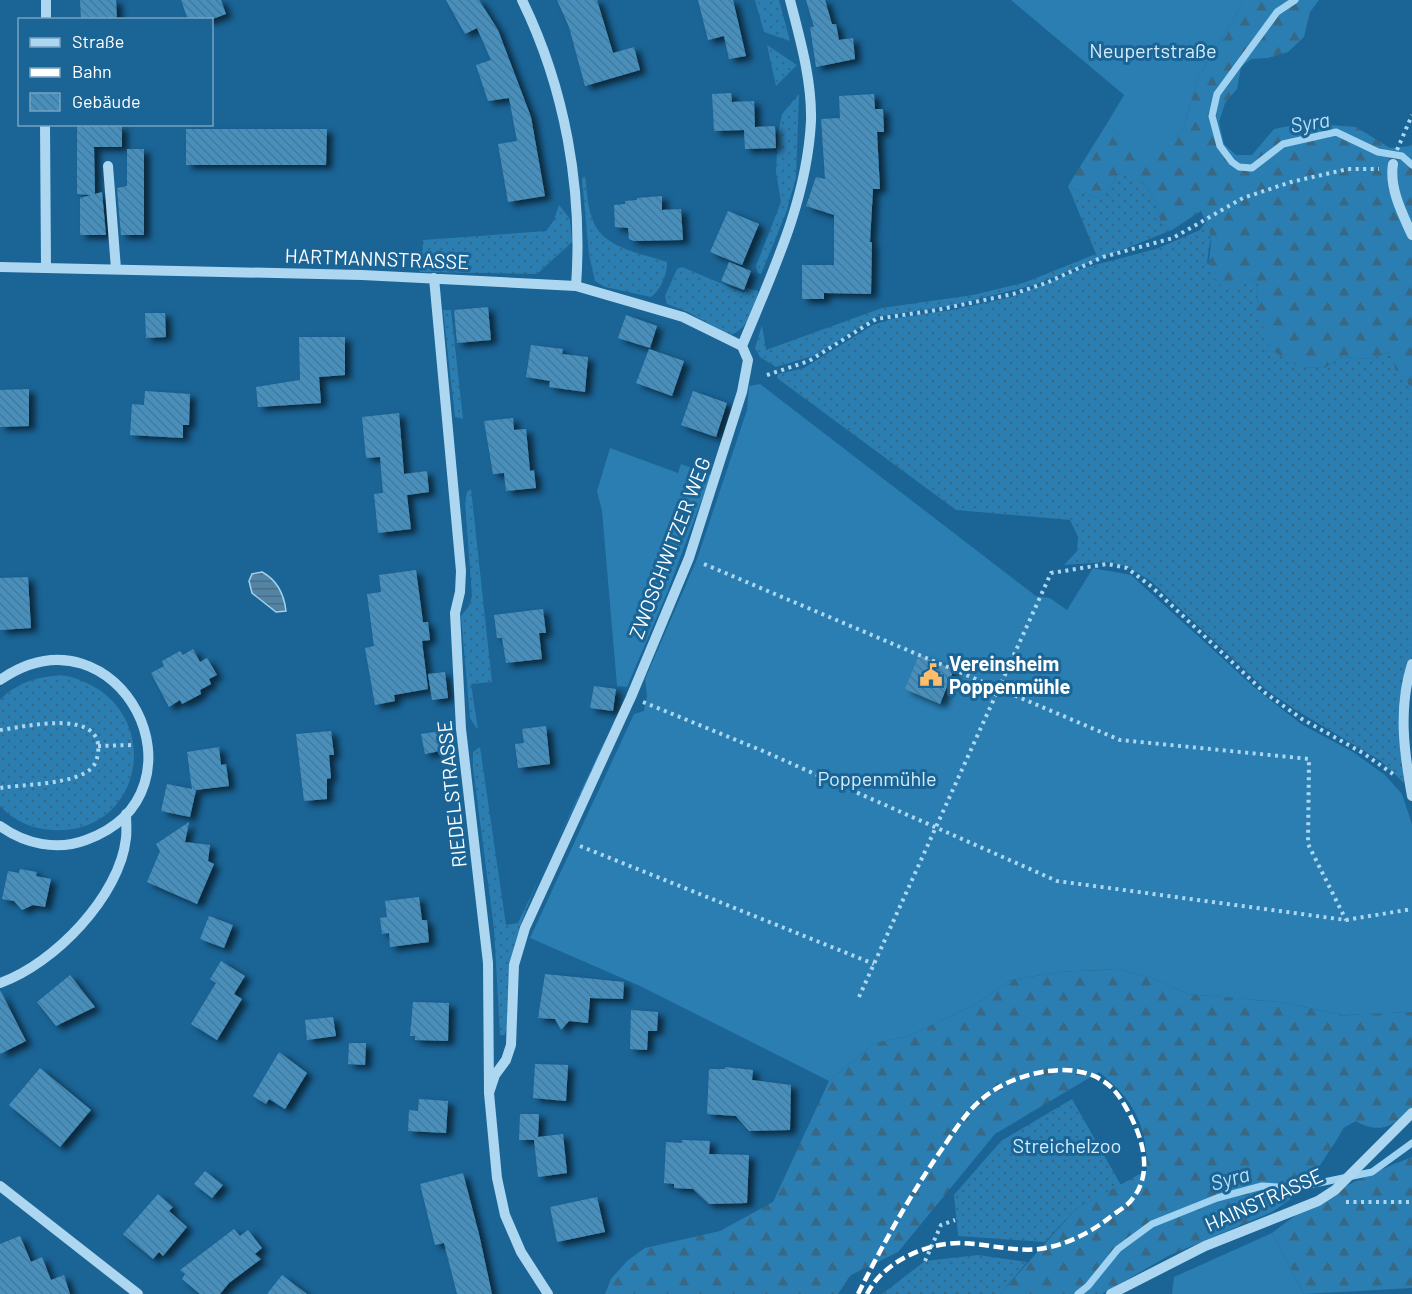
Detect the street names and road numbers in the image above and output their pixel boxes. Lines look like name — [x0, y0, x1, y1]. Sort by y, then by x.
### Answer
street label: HARTMANNSTRASSE — [284, 243, 470, 273]
street label: ZWOSCHWITZER WEG — [623, 453, 715, 642]
street label: RIEDELSTRASSE — [431, 719, 471, 869]
street label: HAINSTRASSE — [1201, 1162, 1326, 1236]

